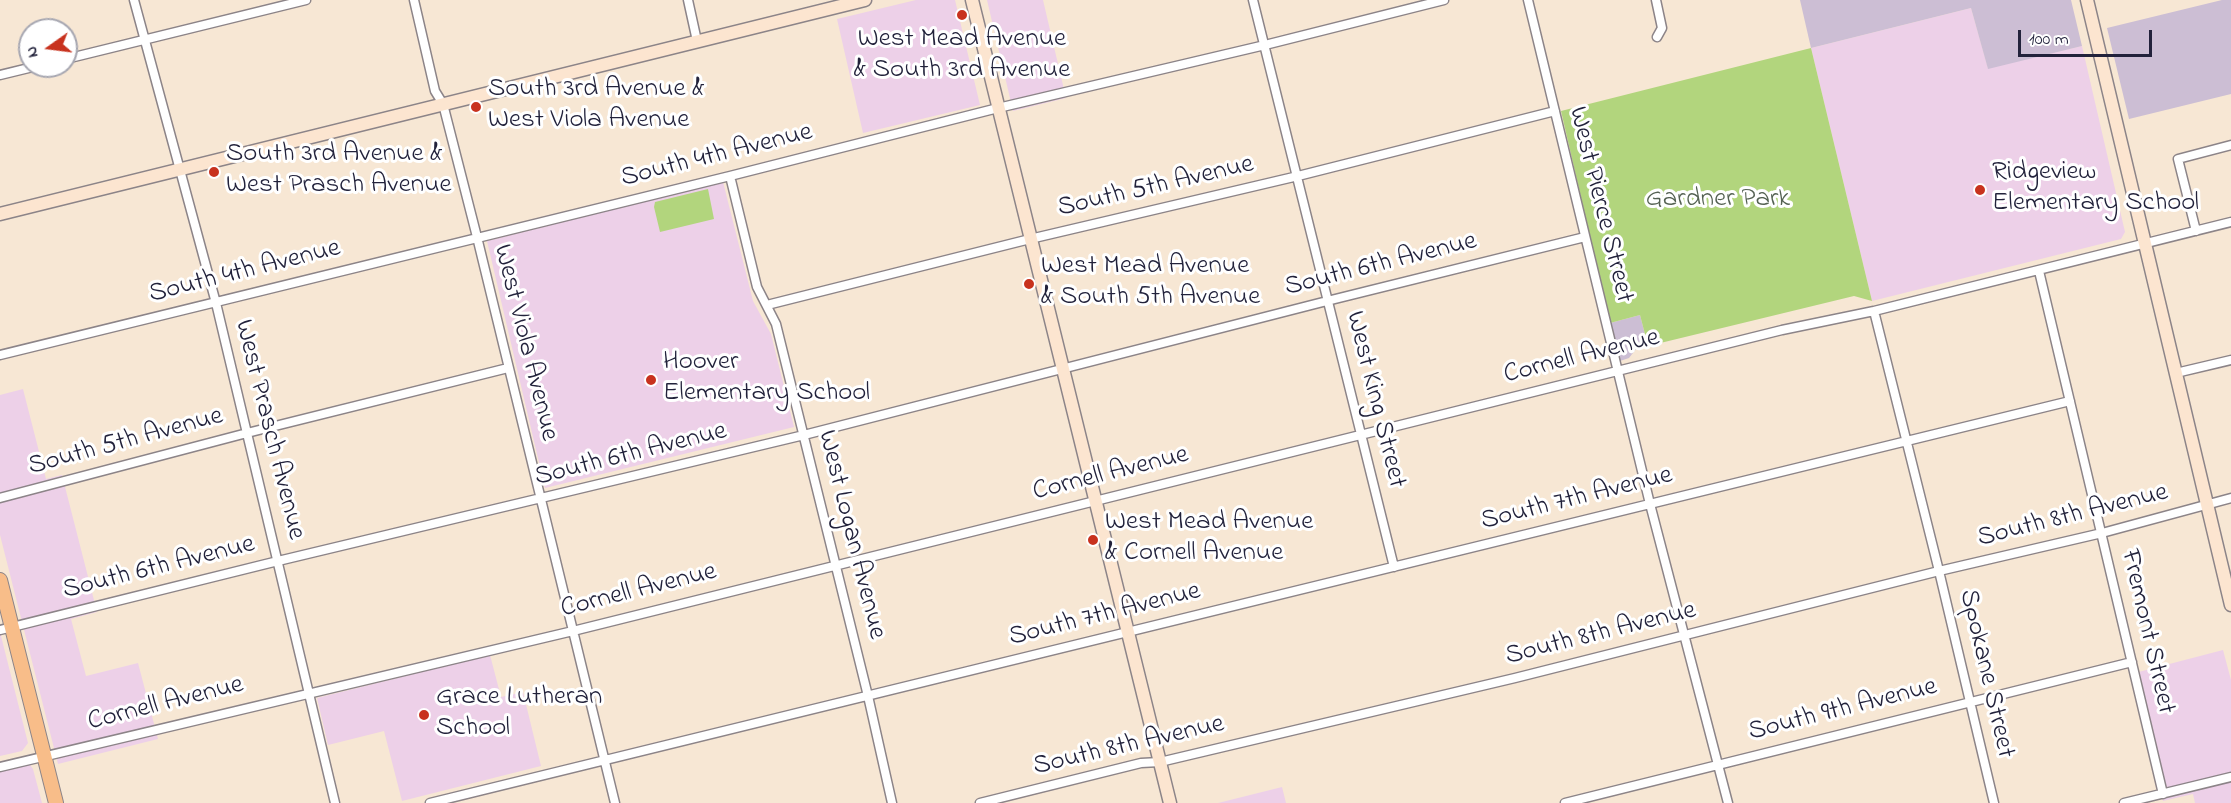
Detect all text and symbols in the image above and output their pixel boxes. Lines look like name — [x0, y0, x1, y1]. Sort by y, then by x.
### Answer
marker: West Mead Avenue & South 3rd Avenue — [955, 8, 969, 22]
north arrow — [18, 18, 78, 78]
scale bar — [2021, 18, 2154, 56]
place label: West Mead Avenue & South 3rd Avenue — [854, 25, 1070, 88]
text: 100 m — [2029, 27, 2069, 53]
text: N — [20, 44, 45, 60]
place label: South 3rd Avenue & West Viola Avenue — [488, 75, 705, 138]
marker: South 3rd Avenue & West Viola Avenue — [469, 100, 483, 114]
street label: West Pierce Street — [1559, 104, 1639, 306]
street label: South 4th Avenue — [618, 118, 816, 196]
place label: South 3rd Avenue & West Prasch Avenue — [226, 140, 452, 203]
street label: South 5th Avenue — [1055, 150, 1257, 226]
place label: Ridgeview Elementary School — [1992, 158, 2199, 221]
marker: South 3rd Avenue & West Prasch Avenue — [207, 165, 221, 179]
marker: Ridgeview Elementary School — [1973, 183, 1987, 197]
park label: Gardner Park — [1646, 185, 1790, 217]
street label: South 6th Avenue — [1282, 226, 1480, 306]
street label: South 4th Avenue — [146, 234, 344, 312]
street label: West Viola Avenue — [484, 241, 564, 445]
place label: West Mead Avenue & South 5th Avenue — [1041, 252, 1260, 315]
marker: West Mead Avenue & South 5th Avenue — [1022, 277, 1036, 291]
street label: West King Street — [1336, 308, 1412, 492]
street label: West Prasch Avenue — [225, 317, 311, 543]
street label: Cornell Avenue — [1501, 323, 1663, 393]
place label: Hoover Elementary School — [663, 348, 870, 411]
marker: Hoover Elementary School — [644, 373, 658, 387]
street label: South 5th Avenue — [25, 401, 227, 485]
street label: South 6th Avenue — [532, 416, 730, 496]
street label: West Logan Avenue — [808, 427, 892, 643]
street label: Cornell Avenue — [1030, 440, 1192, 510]
street label: South 7th Avenue — [1478, 461, 1676, 539]
street label: South 8th Avenue — [1975, 478, 2171, 556]
place label: West Mead Avenue & Cornell Avenue — [1105, 508, 1313, 571]
street label: South 6th Avenue — [60, 529, 258, 609]
marker: West Mead Avenue & Cornell Avenue — [1086, 533, 1100, 547]
street label: Fremont Street — [2111, 547, 2181, 717]
street label: Cornell Avenue — [558, 557, 720, 627]
street label: South 7th Avenue — [1006, 577, 1204, 655]
street label: Spokane Street — [1950, 587, 2020, 761]
street label: South 8th Avenue — [1503, 596, 1699, 674]
street label: Cornell Avenue — [85, 670, 247, 740]
street label: South 9th Avenue — [1746, 672, 1940, 750]
place label: Grace Lutheran School — [436, 683, 602, 746]
marker: Grace Lutheran School — [417, 708, 431, 722]
street label: South 8th Avenue — [1030, 709, 1228, 785]

